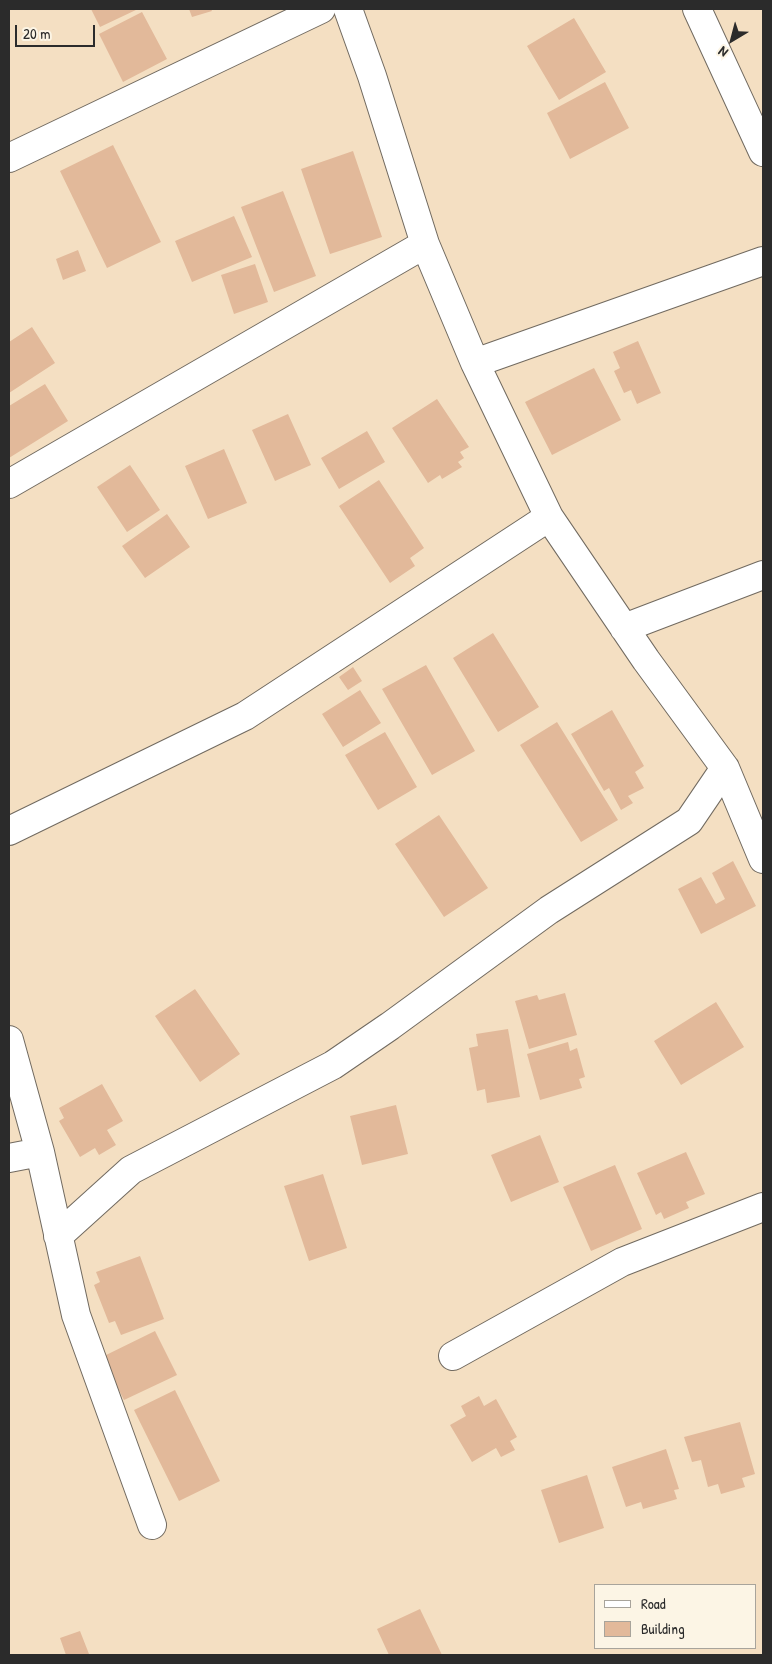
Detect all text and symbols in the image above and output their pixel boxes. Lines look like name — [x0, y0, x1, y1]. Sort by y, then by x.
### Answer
scale bar — [18, 15, 98, 47]
north arrow — [707, 15, 757, 65]
text: 20 m — [23, 23, 50, 44]
text: N — [714, 43, 731, 62]
legend — [594, 1584, 757, 1649]
text: Road — [641, 1593, 666, 1614]
text: Building — [641, 1618, 685, 1639]

